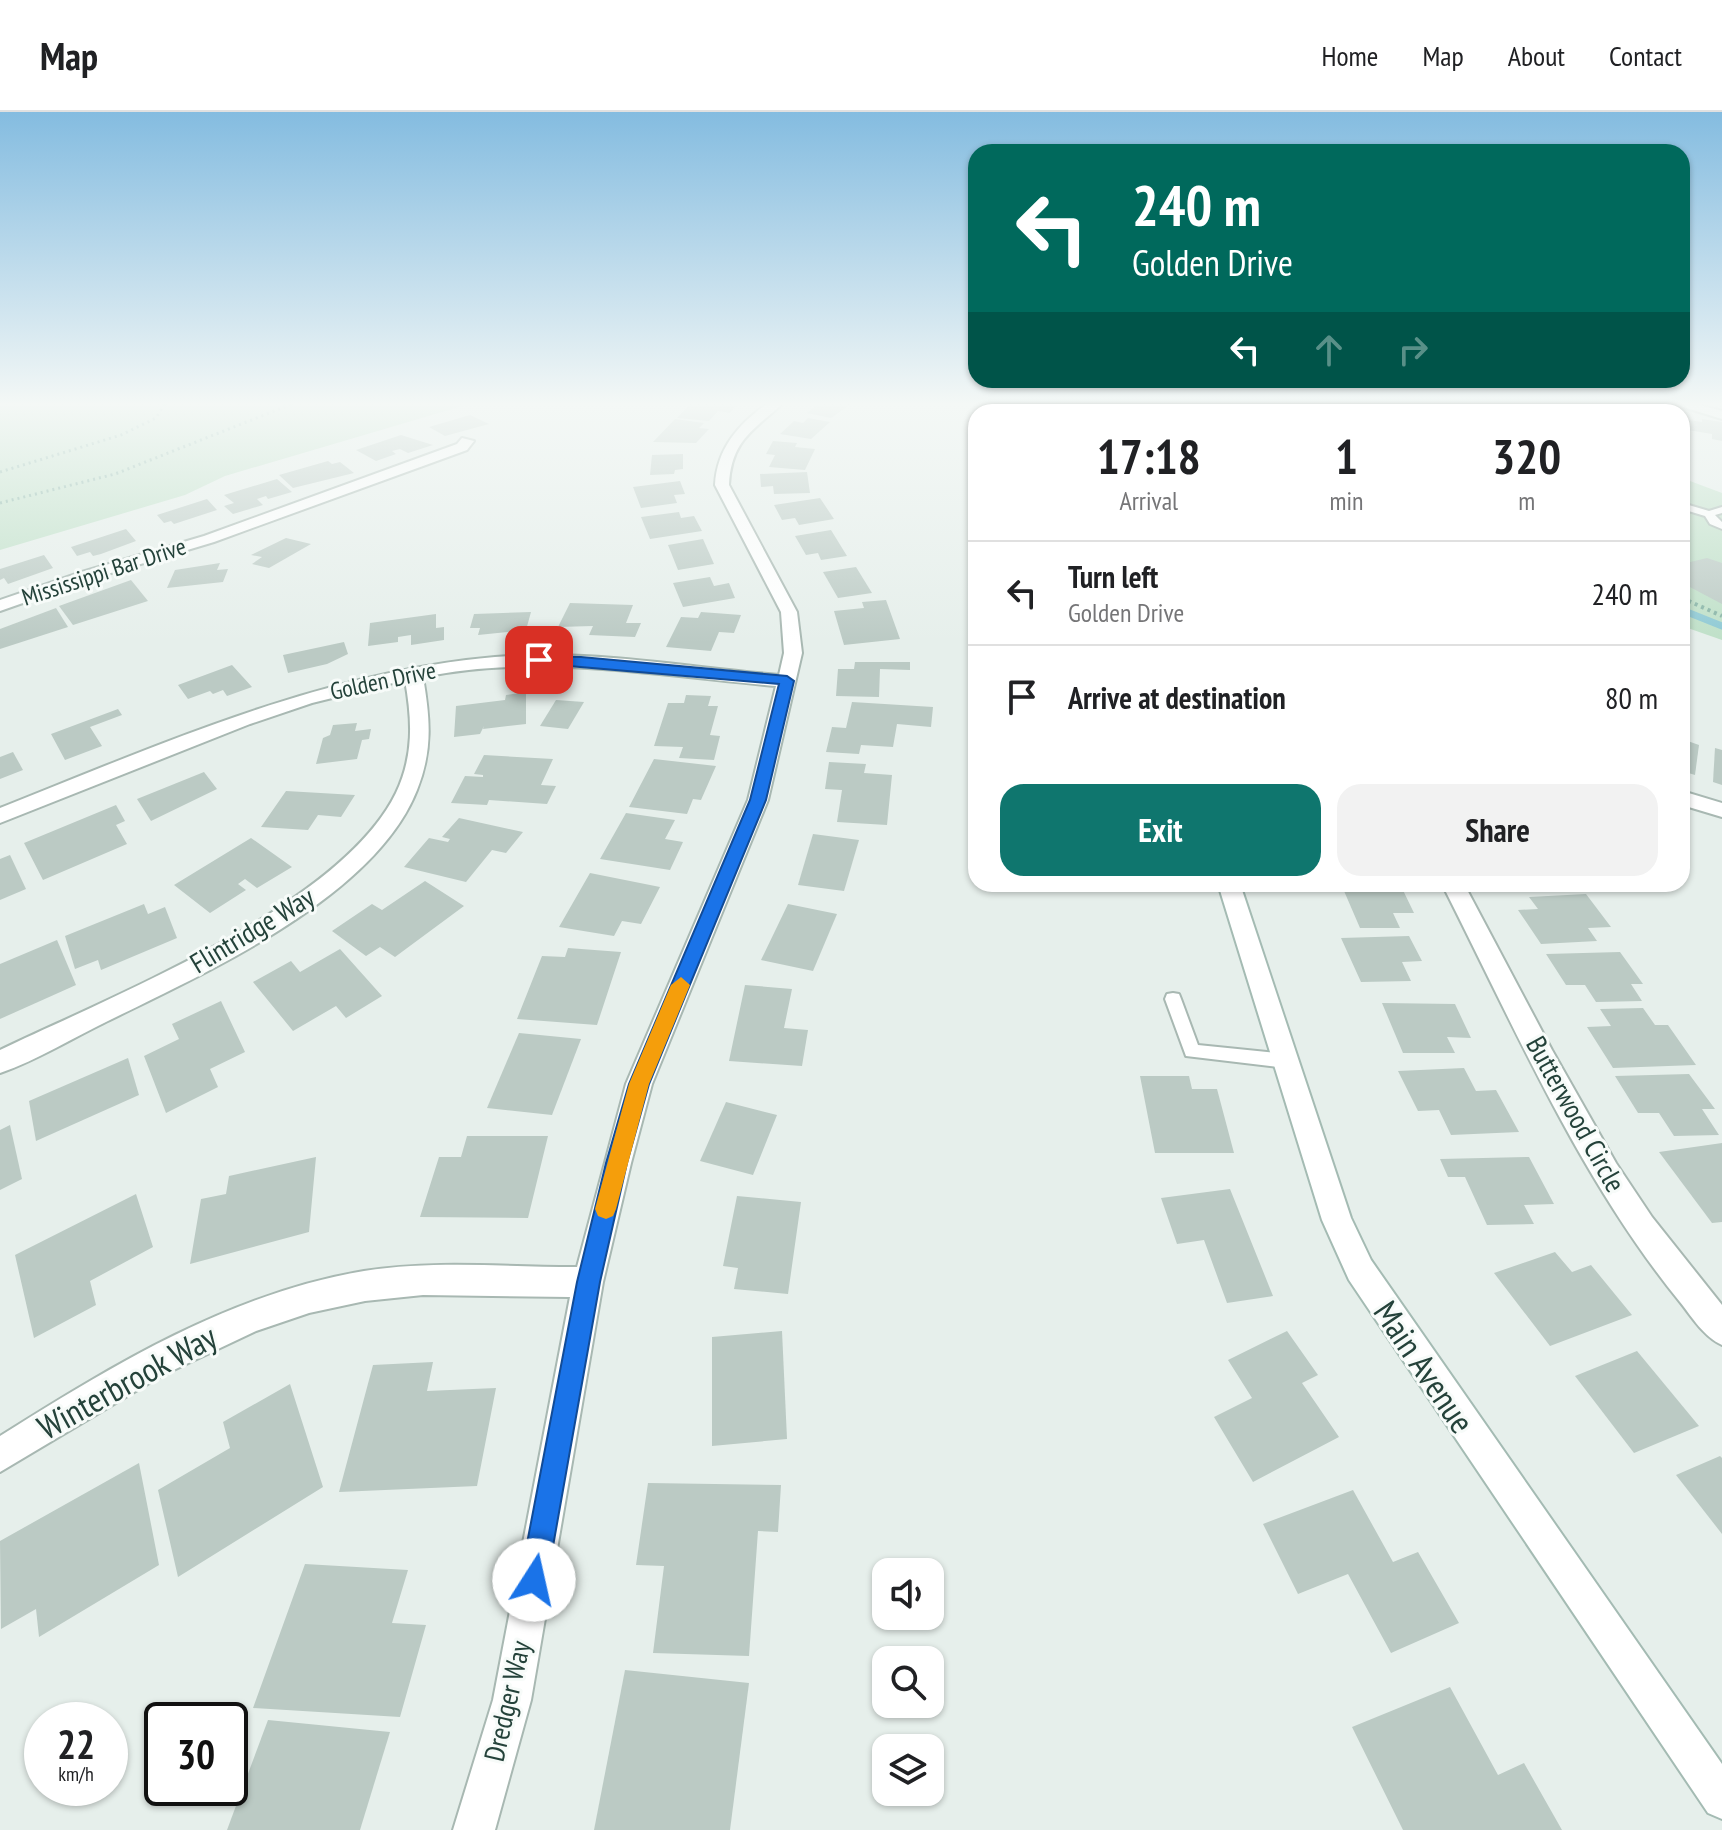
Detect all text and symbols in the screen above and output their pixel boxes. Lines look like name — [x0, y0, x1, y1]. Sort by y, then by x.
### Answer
text: Map — [40, 31, 98, 80]
text: Home — [1322, 37, 1378, 74]
text: Map — [1422, 37, 1464, 74]
text: About — [1508, 37, 1565, 74]
text: Contact — [1609, 37, 1682, 74]
text: 240 m — [1132, 169, 1261, 241]
icon: left — [1000, 176, 1104, 280]
text: Golden Drive — [1132, 239, 1293, 286]
icon: left — [1223, 328, 1267, 372]
icon: ahead — [1307, 328, 1351, 372]
icon: right — [1391, 328, 1435, 372]
text: 17:18 — [1097, 425, 1201, 487]
text: 1 — [1335, 425, 1358, 487]
text: 320 — [1492, 425, 1561, 487]
text: Arrival — [1119, 484, 1178, 517]
text: min — [1329, 484, 1363, 517]
text: m — [1518, 484, 1535, 517]
street label: Mississippi Bar Drive — [18, 530, 190, 613]
text: Turn left — [1068, 557, 1158, 596]
icon: left — [1000, 571, 1044, 615]
text: 240 m — [1592, 574, 1658, 613]
text: Golden Drive — [1068, 596, 1184, 629]
pin — [505, 626, 573, 694]
icon: arrive — [517, 638, 561, 682]
street label: Golden Drive — [327, 654, 439, 707]
icon: arrive — [1000, 675, 1044, 719]
text: Arrive at destination — [1068, 678, 1286, 717]
text: 80 m — [1605, 678, 1658, 717]
button: Exit — [1000, 784, 1321, 876]
button: Share — [1337, 784, 1658, 876]
street label: Flintridge Way — [183, 878, 321, 981]
street label: Butterwood Circle — [1518, 1029, 1635, 1198]
street label: Main Avenue — [1365, 1292, 1485, 1441]
street label: Winterbrook Way — [29, 1314, 224, 1448]
position arrow — [492, 1538, 576, 1622]
map controls — [872, 1558, 944, 1806]
button: sound — [872, 1558, 944, 1630]
street label: Dredger Way — [475, 1637, 538, 1765]
button: search — [872, 1646, 944, 1718]
speed limit sign: 30 — [144, 1702, 248, 1806]
text: 22 — [57, 1718, 95, 1770]
button: layers — [872, 1734, 944, 1806]
text: km/h — [58, 1761, 94, 1787]

